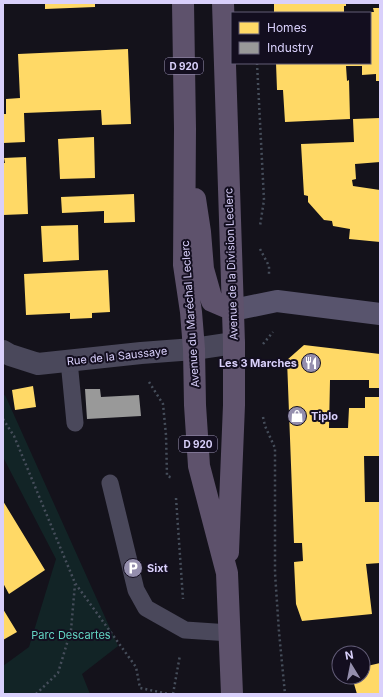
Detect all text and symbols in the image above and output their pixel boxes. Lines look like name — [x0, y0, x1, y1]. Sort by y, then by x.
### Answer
legend — [231, 12, 371, 64]
text: Homes — [267, 20, 307, 35]
text: Industry — [267, 40, 314, 55]
road number: D 920 — [165, 58, 203, 74]
street label: Avenue de la Division Leclerc — [221, 188, 241, 340]
street label: Avenue du Maréchal Leclerc — [178, 240, 202, 388]
street label: Rue de la Saussaye — [66, 344, 168, 368]
restaurant icon: Les 3 Marches — [300, 352, 322, 374]
place label: Les 3 Marches — [219, 356, 297, 370]
shop icon: Tiplo — [286, 405, 308, 427]
place label: Tiplo — [311, 409, 338, 423]
road number: D 920 — [179, 436, 217, 452]
parking icon: Sixt — [122, 557, 144, 579]
place label: Sixt — [147, 561, 168, 575]
park label: Parc Descartes — [31, 628, 111, 642]
north arrow — [331, 645, 371, 685]
text: N — [344, 648, 355, 663]

